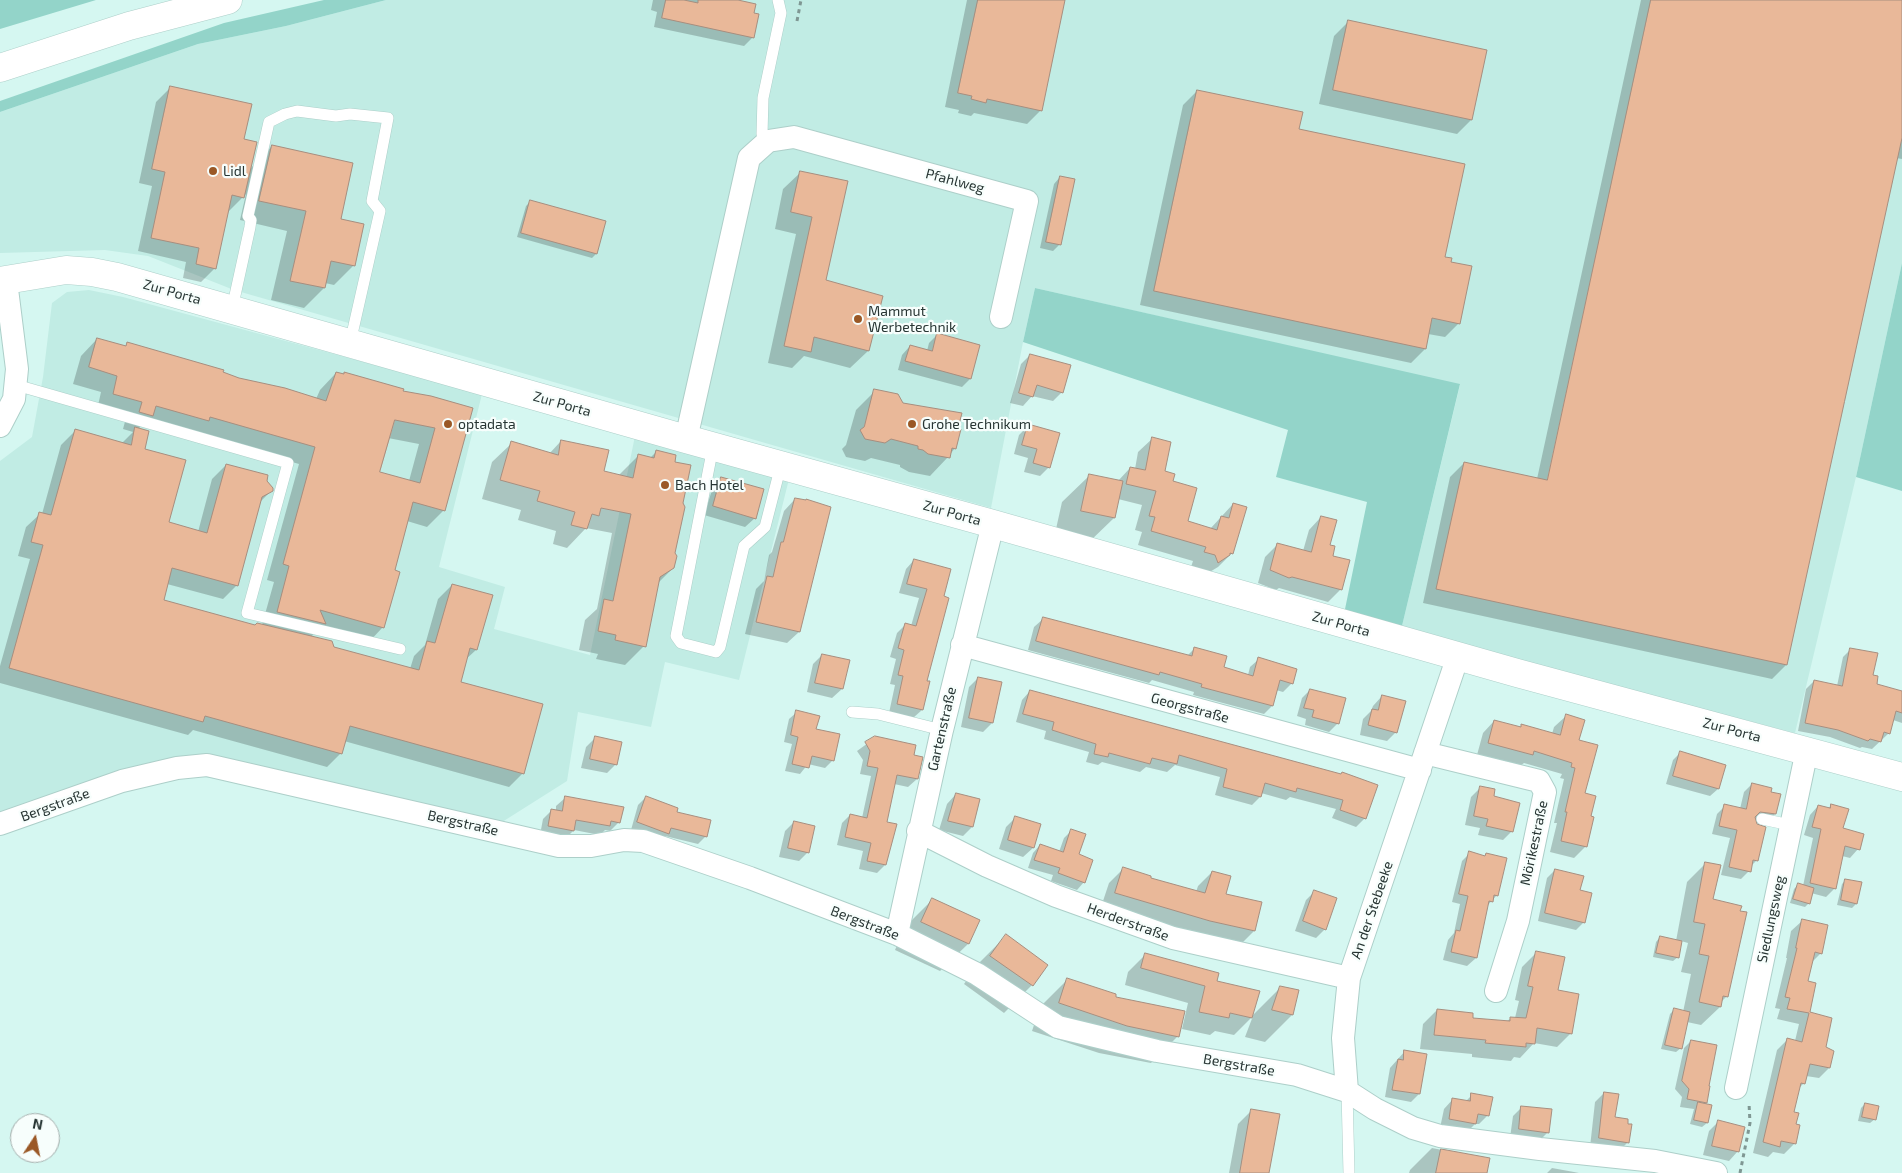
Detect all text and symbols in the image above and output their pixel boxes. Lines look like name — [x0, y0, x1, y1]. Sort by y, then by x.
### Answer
place label: Lidl — [223, 163, 246, 179]
marker: Lidl — [207, 165, 219, 177]
street label: Pfahlweg — [924, 165, 986, 197]
street label: Zur Porta — [141, 276, 203, 308]
place label: Mammut Werbetechnik — [868, 303, 956, 336]
marker: Mammut Werbetechnik — [852, 313, 864, 325]
street label: Zur Porta — [531, 388, 593, 420]
place label: optadata — [458, 416, 516, 432]
place label: Grohe Technikum — [922, 416, 1031, 432]
marker: optadata — [442, 418, 454, 430]
marker: Grohe Technikum — [906, 418, 918, 430]
place label: Bach Hotel — [675, 477, 744, 493]
marker: Bach Hotel — [659, 479, 671, 491]
street label: Zur Porta — [921, 497, 983, 529]
street label: Zur Porta — [1310, 608, 1372, 640]
street label: Gartenstraße — [924, 685, 960, 773]
street label: Georgstraße — [1149, 689, 1231, 727]
street label: Zur Porta — [1701, 714, 1763, 746]
street label: Bergstraße — [18, 785, 92, 825]
street label: Mörikestraße — [1517, 799, 1551, 887]
street label: Bergstraße — [426, 807, 500, 839]
street label: An der Stebeeke — [1347, 859, 1397, 961]
street label: Siedlungsweg — [1754, 874, 1788, 964]
street label: Herderstraße — [1085, 899, 1171, 945]
street label: Bergstraße — [828, 902, 902, 944]
street label: Bergstraße — [1202, 1050, 1276, 1080]
north arrow — [10, 1113, 60, 1163]
text: N — [31, 1114, 44, 1133]

